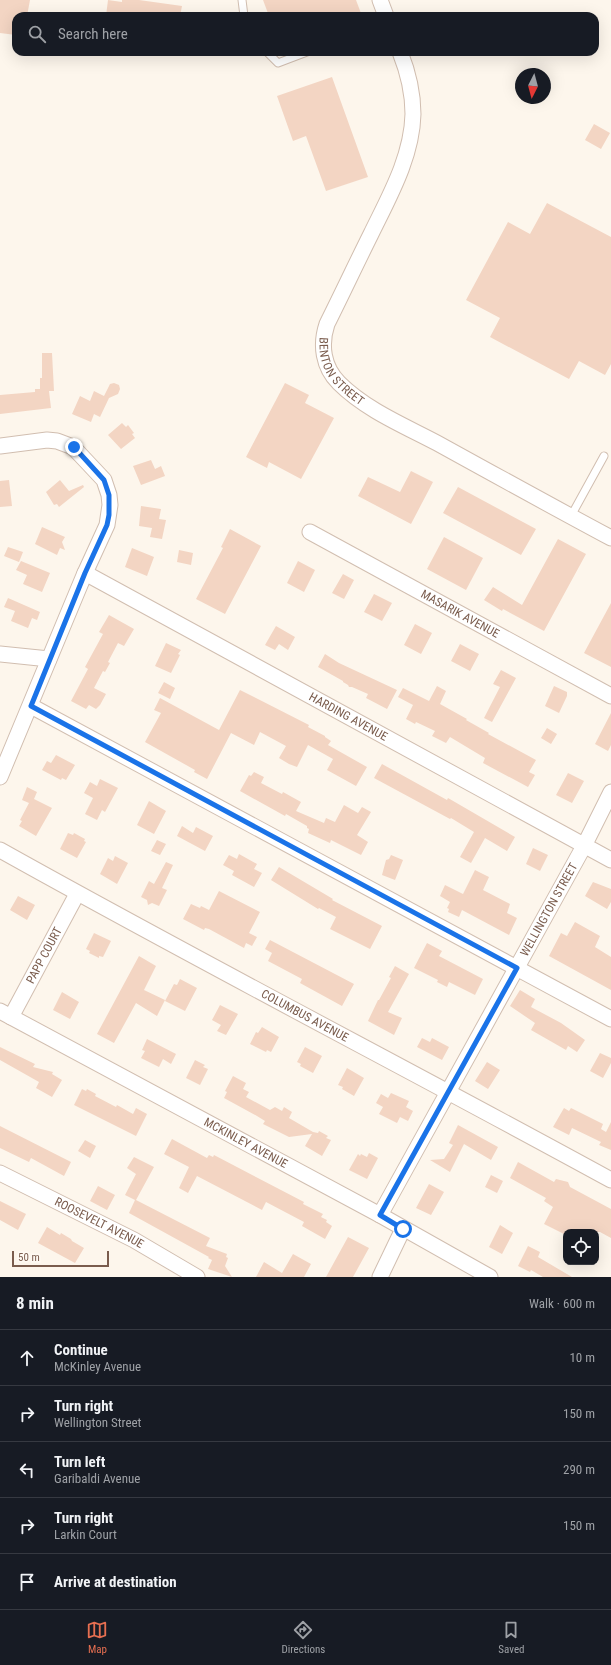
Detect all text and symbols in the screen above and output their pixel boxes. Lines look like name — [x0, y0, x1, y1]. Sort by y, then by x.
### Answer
search box — [12, 12, 599, 56]
icon: search — [26, 23, 48, 45]
text: Search here — [58, 25, 128, 43]
north arrow — [515, 68, 551, 104]
street label: BENTON STREET — [316, 337, 367, 408]
route end — [65, 438, 83, 456]
street label: MASARIK AVENUE — [419, 587, 502, 641]
street label: HARDING AVENUE — [307, 690, 390, 744]
street label: WELLINGTON STREET — [517, 860, 580, 959]
street label: PAPP COURT — [23, 925, 65, 986]
street label: COLUMBUS AVENUE — [259, 987, 351, 1045]
street label: MCKINLEY AVENUE — [202, 1115, 290, 1171]
street label: ROOSEVELT AVENUE — [52, 1194, 146, 1251]
route start — [394, 1220, 412, 1238]
map controls — [563, 1229, 599, 1265]
button: locate — [563, 1229, 599, 1265]
scale bar — [12, 1249, 109, 1268]
text: 50 m — [18, 1251, 40, 1264]
text: 8 min — [16, 1293, 54, 1313]
text: Walk · 600 m — [529, 1296, 595, 1311]
text: Continue — [54, 1341, 108, 1359]
icon: ahead — [16, 1347, 38, 1369]
text: 10 m — [569, 1350, 595, 1365]
text: McKinley Avenue — [54, 1359, 141, 1374]
text: Turn right — [54, 1397, 113, 1415]
icon: right — [16, 1403, 38, 1425]
text: 150 m — [563, 1406, 595, 1421]
text: Wellington Street — [54, 1415, 141, 1430]
text: Turn left — [54, 1453, 105, 1471]
icon: left — [16, 1459, 38, 1481]
text: 290 m — [563, 1462, 595, 1477]
text: Garibaldi Avenue — [54, 1471, 140, 1486]
text: Turn right — [54, 1509, 113, 1527]
icon: right — [16, 1515, 38, 1537]
text: 150 m — [563, 1518, 595, 1533]
text: Larkin Court — [54, 1527, 117, 1542]
icon: arrive — [16, 1571, 38, 1593]
text: Arrive at destination — [54, 1573, 177, 1591]
tab: Map — [86, 1619, 108, 1656]
tab: Directions — [281, 1619, 325, 1656]
tab: Saved — [498, 1619, 525, 1656]

